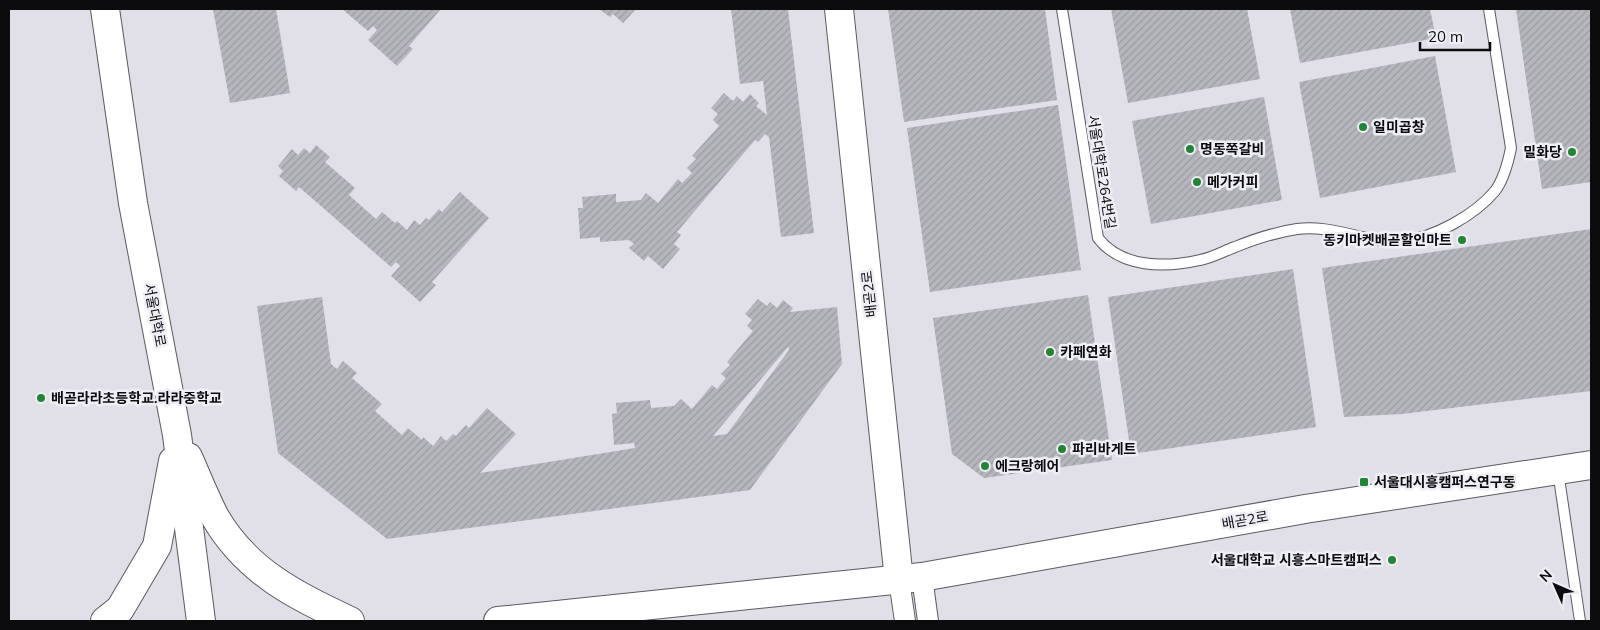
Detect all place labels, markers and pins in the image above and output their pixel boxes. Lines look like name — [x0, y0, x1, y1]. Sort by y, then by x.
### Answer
place label: 일미곱창 — [1373, 118, 1425, 136]
marker: 일미곱창 — [1357, 121, 1369, 133]
place label: 명동쪽갈비 — [1200, 140, 1264, 158]
marker: 명동쪽갈비 — [1184, 143, 1196, 155]
place label: 밀화당 — [1523, 143, 1562, 161]
marker: 밀화당 — [1566, 146, 1578, 158]
place label: 메가커피 — [1207, 173, 1259, 191]
marker: 메가커피 — [1191, 176, 1203, 188]
place label: 동키마켓배곧할인마트 — [1323, 231, 1452, 249]
marker: 동키마켓배곧할인마트 — [1456, 234, 1468, 246]
place label: 카페연화 — [1060, 343, 1112, 361]
marker: 카페연화 — [1044, 346, 1056, 358]
place label: 배곧라라초등학교.라라중학교 — [51, 389, 222, 407]
marker: 배곧라라초등학교.라라중학교 — [35, 392, 47, 404]
place label: 파리바게트 — [1072, 440, 1137, 458]
marker: 파리바게트 — [1056, 443, 1068, 455]
place label: 에크랑헤어 — [995, 457, 1059, 475]
marker: 에크랑헤어 — [979, 460, 991, 472]
place label: 서울대시흥캠퍼스연구동 — [1374, 473, 1516, 491]
marker: 서울대시흥캠퍼스연구동 — [1358, 476, 1370, 488]
place label: 서울대학교 시흥스마트캠퍼스 — [1211, 551, 1382, 569]
marker: 서울대학교 시흥스마트캠퍼스 — [1386, 554, 1398, 566]

